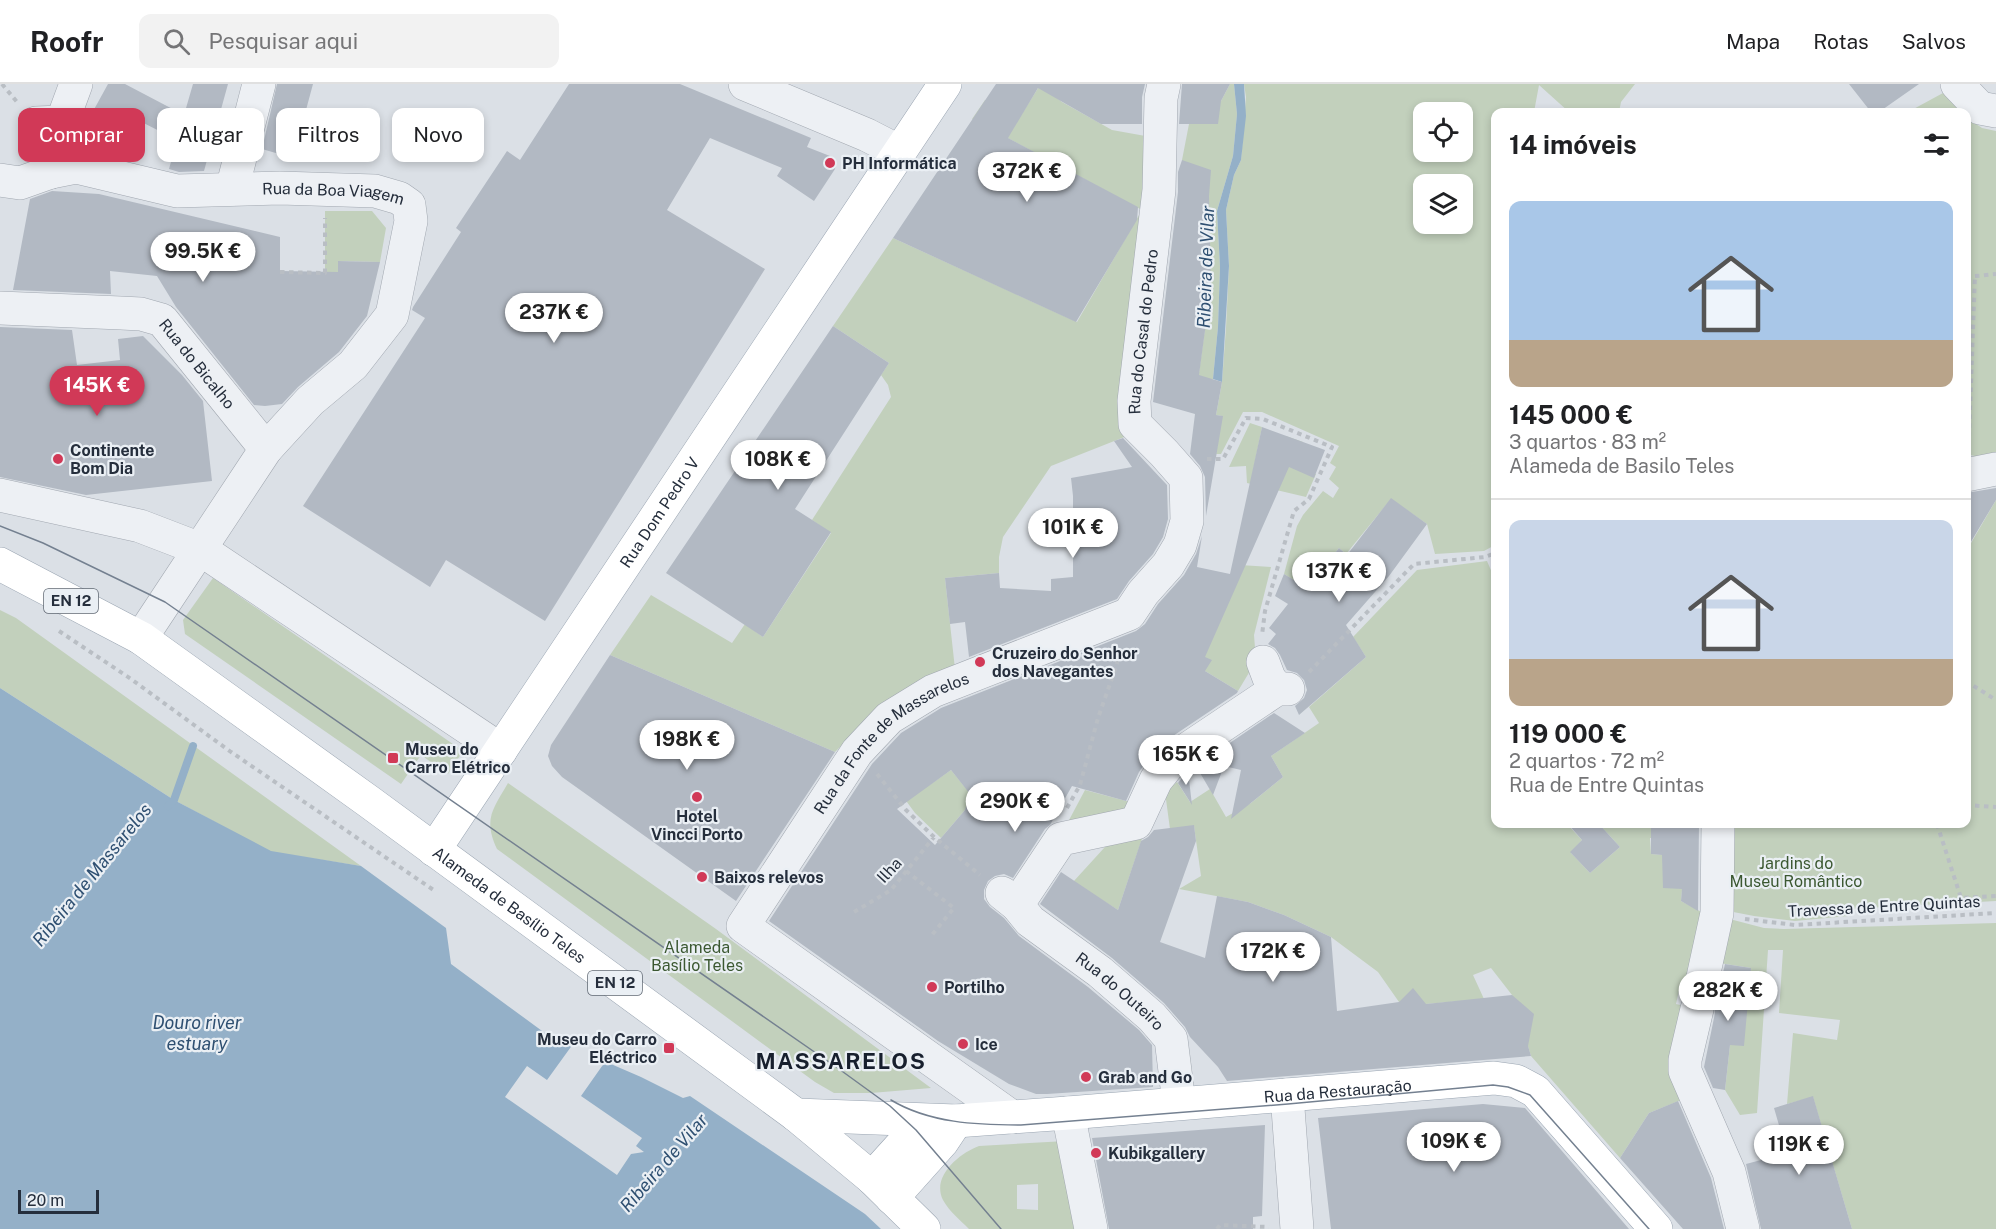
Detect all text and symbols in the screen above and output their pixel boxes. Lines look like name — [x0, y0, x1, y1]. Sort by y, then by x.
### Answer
search box — [139, 14, 559, 68]
text: Roofr — [30, 25, 103, 58]
icon: search — [160, 25, 193, 58]
text: Pesquisar aqui — [208, 28, 358, 54]
text: Mapa — [1726, 29, 1780, 54]
text: Rotas — [1813, 29, 1869, 54]
text: Salvos — [1902, 29, 1966, 54]
map controls — [1413, 102, 1473, 234]
button: locate — [1413, 102, 1473, 162]
chip: Comprar — [18, 108, 145, 162]
chip: Alugar — [157, 108, 264, 162]
chip: Filtros — [276, 108, 380, 162]
chip: Novo — [392, 108, 484, 162]
icon: filters — [1920, 128, 1953, 161]
text: 14 imóveis — [1509, 129, 1637, 160]
pin: 372K € — [978, 152, 1076, 203]
place label: PH Informática — [842, 154, 957, 173]
marker: PH Informática — [823, 156, 837, 170]
text: 372K € — [992, 159, 1062, 183]
button: layers — [1413, 174, 1473, 234]
street label: Rua da Boa Viagem — [262, 179, 407, 209]
water label: Ribeira de Vilar — [1193, 205, 1218, 329]
pin: 99.5K € — [148, 232, 258, 283]
text: 99.5K € — [164, 239, 242, 263]
icon: home — [1677, 240, 1785, 348]
street label: Rua do Casal do Pedro — [1125, 248, 1162, 415]
pin: 237K € — [505, 293, 603, 344]
text: 237K € — [519, 300, 589, 324]
street label: Rua do Bicalho — [155, 315, 239, 413]
pin: 145K € — [48, 366, 146, 417]
text: 145K € — [64, 373, 130, 397]
text: 145 000 € — [1509, 399, 1633, 430]
text: 3 quartos · 83 m² — [1509, 430, 1666, 454]
pin: 108K € — [729, 440, 827, 491]
place label: Continente Bom Dia — [70, 441, 154, 478]
text: 108K € — [745, 447, 811, 471]
marker: Continente Bom Dia — [51, 452, 65, 466]
street label: Rua Dom Pedro V — [616, 453, 704, 571]
text: Alameda de Basilo Teles — [1509, 454, 1734, 478]
pin: 101K € — [1024, 508, 1122, 559]
text: 101K € — [1042, 515, 1104, 539]
pin: 137K € — [1290, 552, 1388, 603]
text: 137K € — [1306, 559, 1372, 583]
icon: home — [1677, 559, 1785, 667]
road number: EN 12 — [44, 589, 98, 613]
place label: Cruzeiro do Senhor dos Navegantes — [992, 644, 1138, 681]
marker: Cruzeiro do Senhor dos Navegantes — [973, 655, 987, 669]
street label: Rua da Fonte de Massarelos — [810, 669, 972, 818]
text: 119 000 € — [1509, 718, 1627, 749]
pin: 198K € — [638, 720, 736, 771]
text: 198K € — [654, 727, 720, 751]
pin: 165K € — [1137, 735, 1235, 786]
place label: Museu do Carro Elétrico — [405, 740, 511, 777]
text: 165K € — [1152, 742, 1220, 766]
text: 2 quartos · 72 m² — [1509, 749, 1664, 773]
marker: Museu do Carro Elétrico — [386, 751, 400, 765]
text: Rua de Entre Quintas — [1509, 773, 1704, 797]
pin: 290K € — [966, 782, 1064, 833]
text: 290K € — [980, 789, 1050, 813]
marker: Hotel Vincci Porto — [690, 790, 704, 804]
water label: Ribeira de Massarelos — [28, 799, 156, 950]
place label: Hotel Vincci Porto — [651, 807, 743, 844]
street label: Alameda de Basílio Teles — [429, 843, 589, 967]
street label: Ilha — [873, 854, 906, 887]
park label: Jardins do Museu Romântico — [1730, 854, 1862, 891]
place label: Baixos relevos — [714, 868, 824, 887]
marker: Baixos relevos — [695, 870, 709, 884]
street label: Travessa de Entre Quintas — [1787, 892, 1981, 921]
pin: 172K € — [1224, 932, 1322, 983]
park label: Alameda Basílio Teles — [651, 938, 743, 975]
text: 172K € — [1240, 939, 1306, 963]
street label: Rua do Outeiro — [1072, 948, 1168, 1034]
road number: EN 12 — [588, 971, 642, 995]
pin: 282K € — [1679, 971, 1777, 1022]
place label: Portilho — [944, 978, 1005, 997]
text: 282K € — [1693, 978, 1763, 1002]
marker: Portilho — [925, 980, 939, 994]
water label: Douro river estuary — [152, 1012, 242, 1054]
place label: Museu do Carro Eléctrico — [537, 1030, 657, 1067]
place label: Ice — [975, 1035, 998, 1054]
marker: Ice — [956, 1037, 970, 1051]
marker: Museu do Carro Eléctrico — [662, 1041, 676, 1055]
district label: MASSARELOS — [756, 1048, 926, 1074]
place label: Grab and Go — [1098, 1068, 1192, 1087]
marker: Grab and Go — [1079, 1070, 1093, 1084]
street label: Rua da Restauração — [1263, 1076, 1412, 1107]
water label: Ribeira de Vilar — [615, 1109, 712, 1216]
pin: 109K € — [1405, 1122, 1503, 1173]
pin: 119K € — [1750, 1125, 1848, 1176]
text: 109K € — [1421, 1129, 1487, 1153]
text: 119K € — [1768, 1132, 1830, 1156]
place label: Kubikgallery — [1108, 1144, 1205, 1163]
marker: Kubikgallery — [1089, 1146, 1103, 1160]
scale bar — [18, 1187, 99, 1214]
text: 20 m — [27, 1191, 64, 1210]

